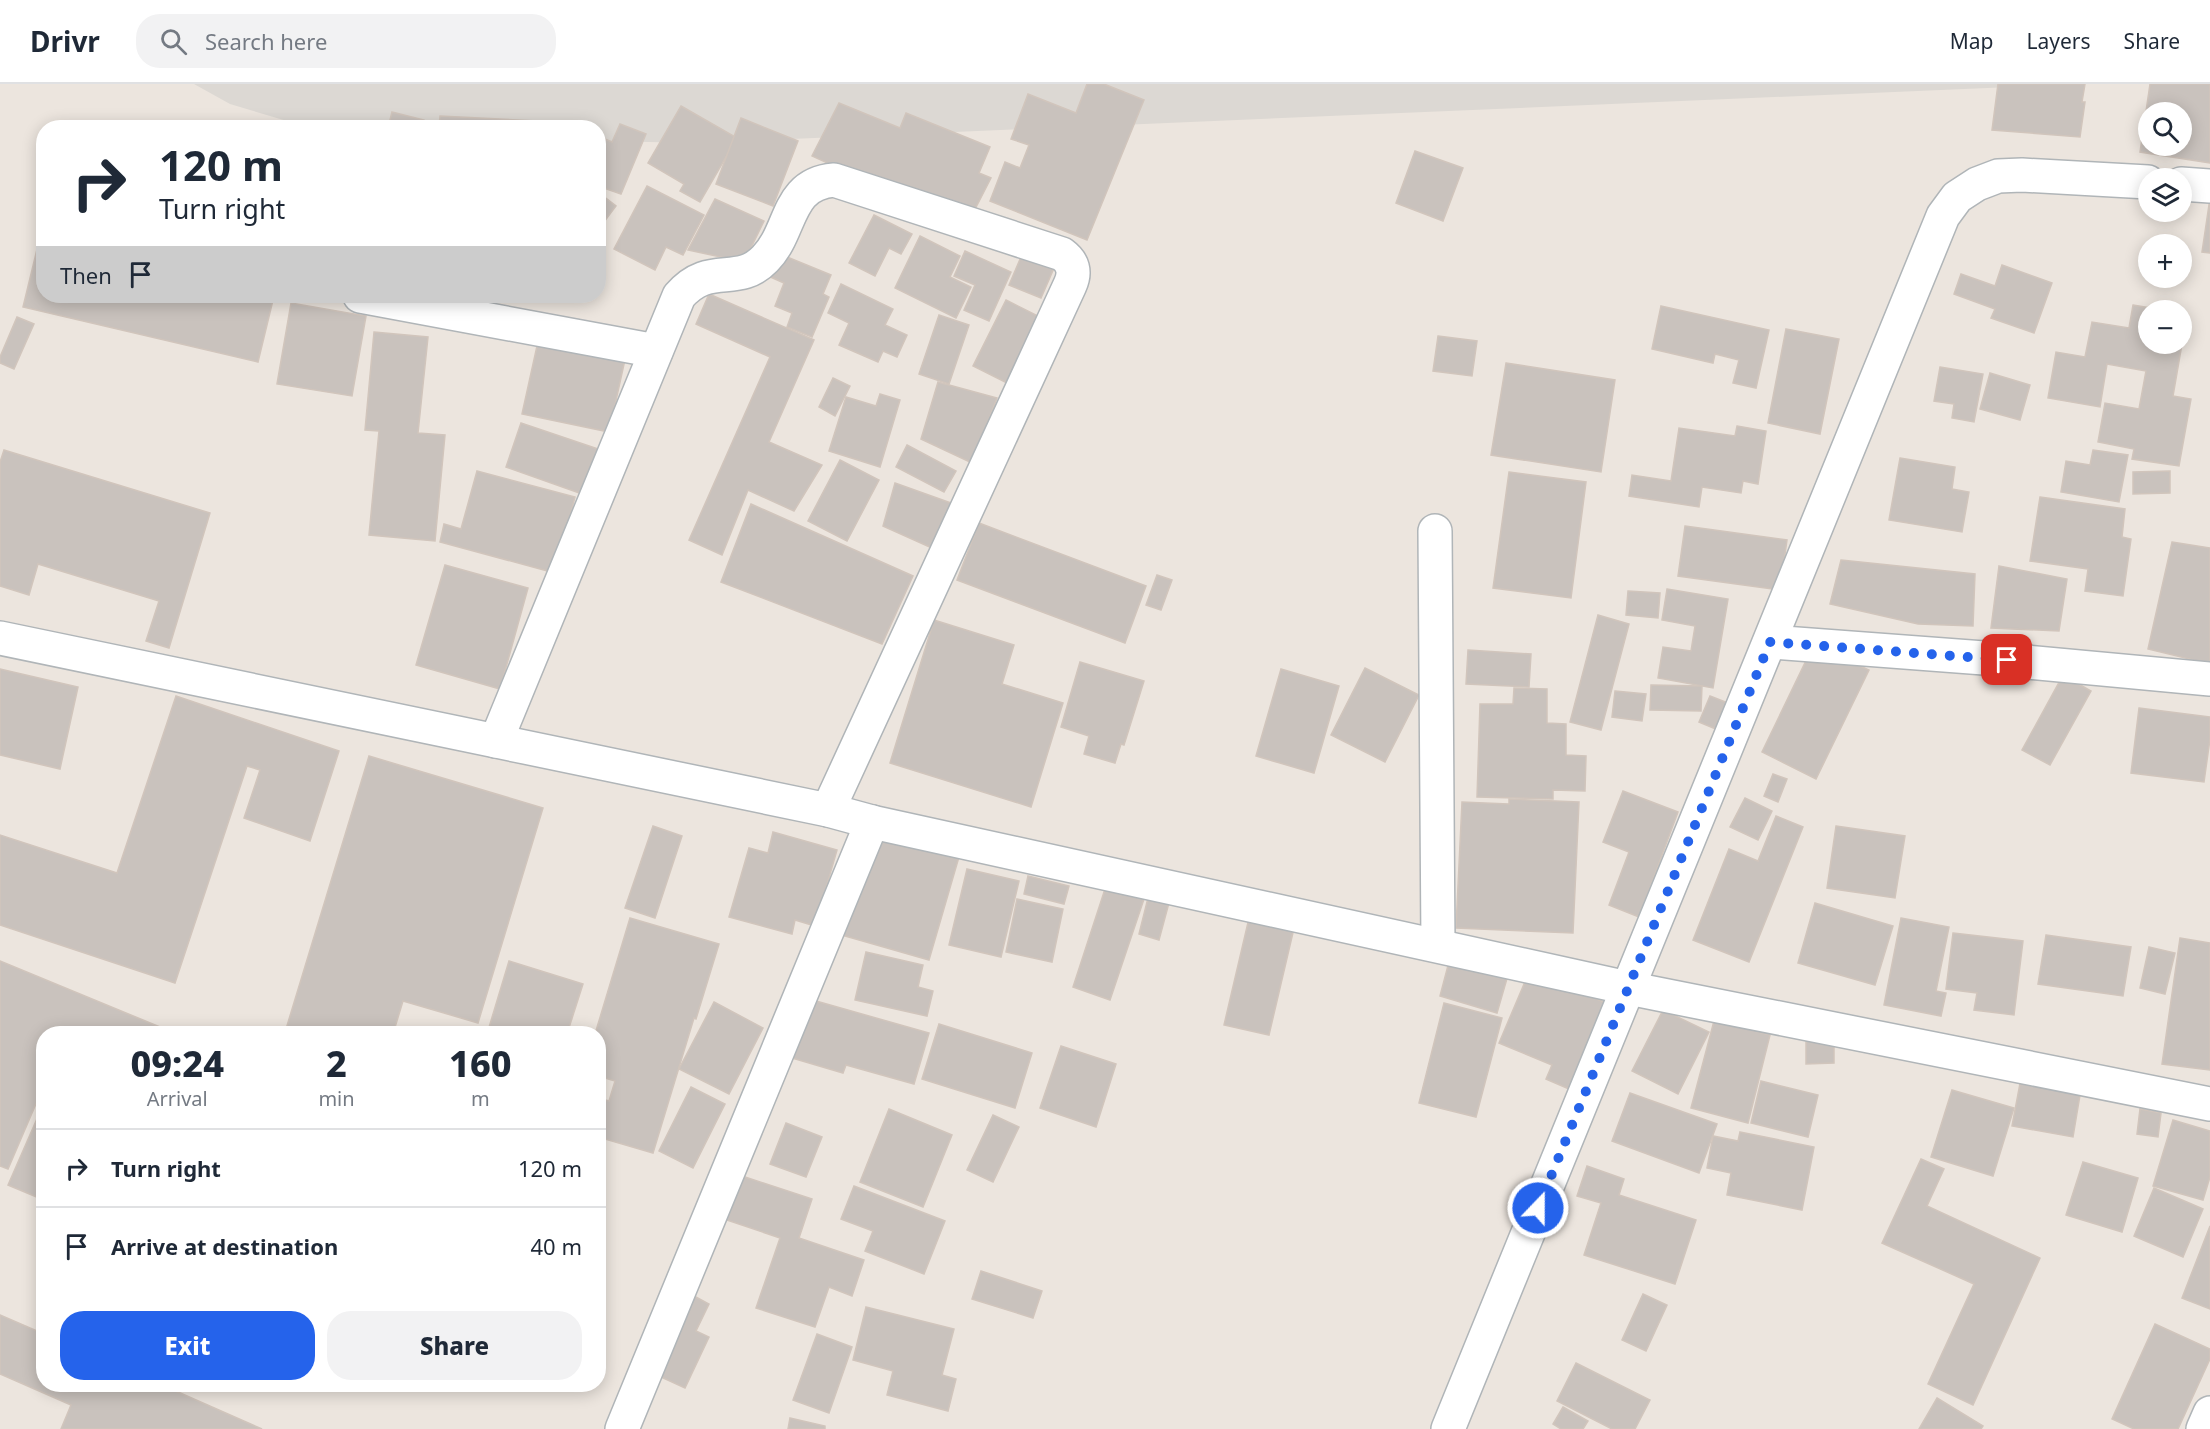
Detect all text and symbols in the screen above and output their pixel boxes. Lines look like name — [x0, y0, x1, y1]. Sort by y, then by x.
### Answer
search box — [136, 14, 556, 68]
text: Drivr — [30, 22, 100, 60]
icon: search — [157, 25, 190, 58]
text: Search here — [205, 26, 327, 56]
text: Map — [1950, 27, 1994, 55]
text: Layers — [2027, 27, 2091, 55]
text: Share — [2124, 27, 2180, 55]
map controls — [2138, 102, 2192, 354]
button: search — [2138, 102, 2192, 156]
text: 120 m — [159, 136, 283, 193]
icon: right — [60, 144, 138, 222]
button: layers — [2138, 168, 2192, 222]
text: Turn right — [159, 190, 285, 227]
button: + — [2138, 234, 2192, 288]
icon: arrive — [124, 258, 157, 291]
text: Then — [60, 260, 112, 290]
button: − — [2138, 300, 2192, 354]
pin — [1981, 634, 2032, 685]
icon: arrive — [1990, 643, 2023, 676]
text: 09:24 — [130, 1039, 224, 1088]
text: 2 — [326, 1039, 347, 1088]
text: 160 — [449, 1039, 512, 1088]
text: Arrival — [147, 1085, 208, 1112]
text: min — [318, 1085, 355, 1112]
text: m — [471, 1085, 490, 1112]
icon: right — [60, 1152, 93, 1185]
text: Turn right — [111, 1153, 221, 1183]
text: 120 m — [518, 1153, 582, 1183]
position arrow — [1506, 1176, 1570, 1240]
icon: arrive — [60, 1230, 93, 1263]
text: Arrive at destination — [111, 1231, 338, 1261]
text: 40 m — [531, 1231, 582, 1261]
button: Exit — [60, 1311, 315, 1380]
button: Share — [327, 1311, 582, 1380]

